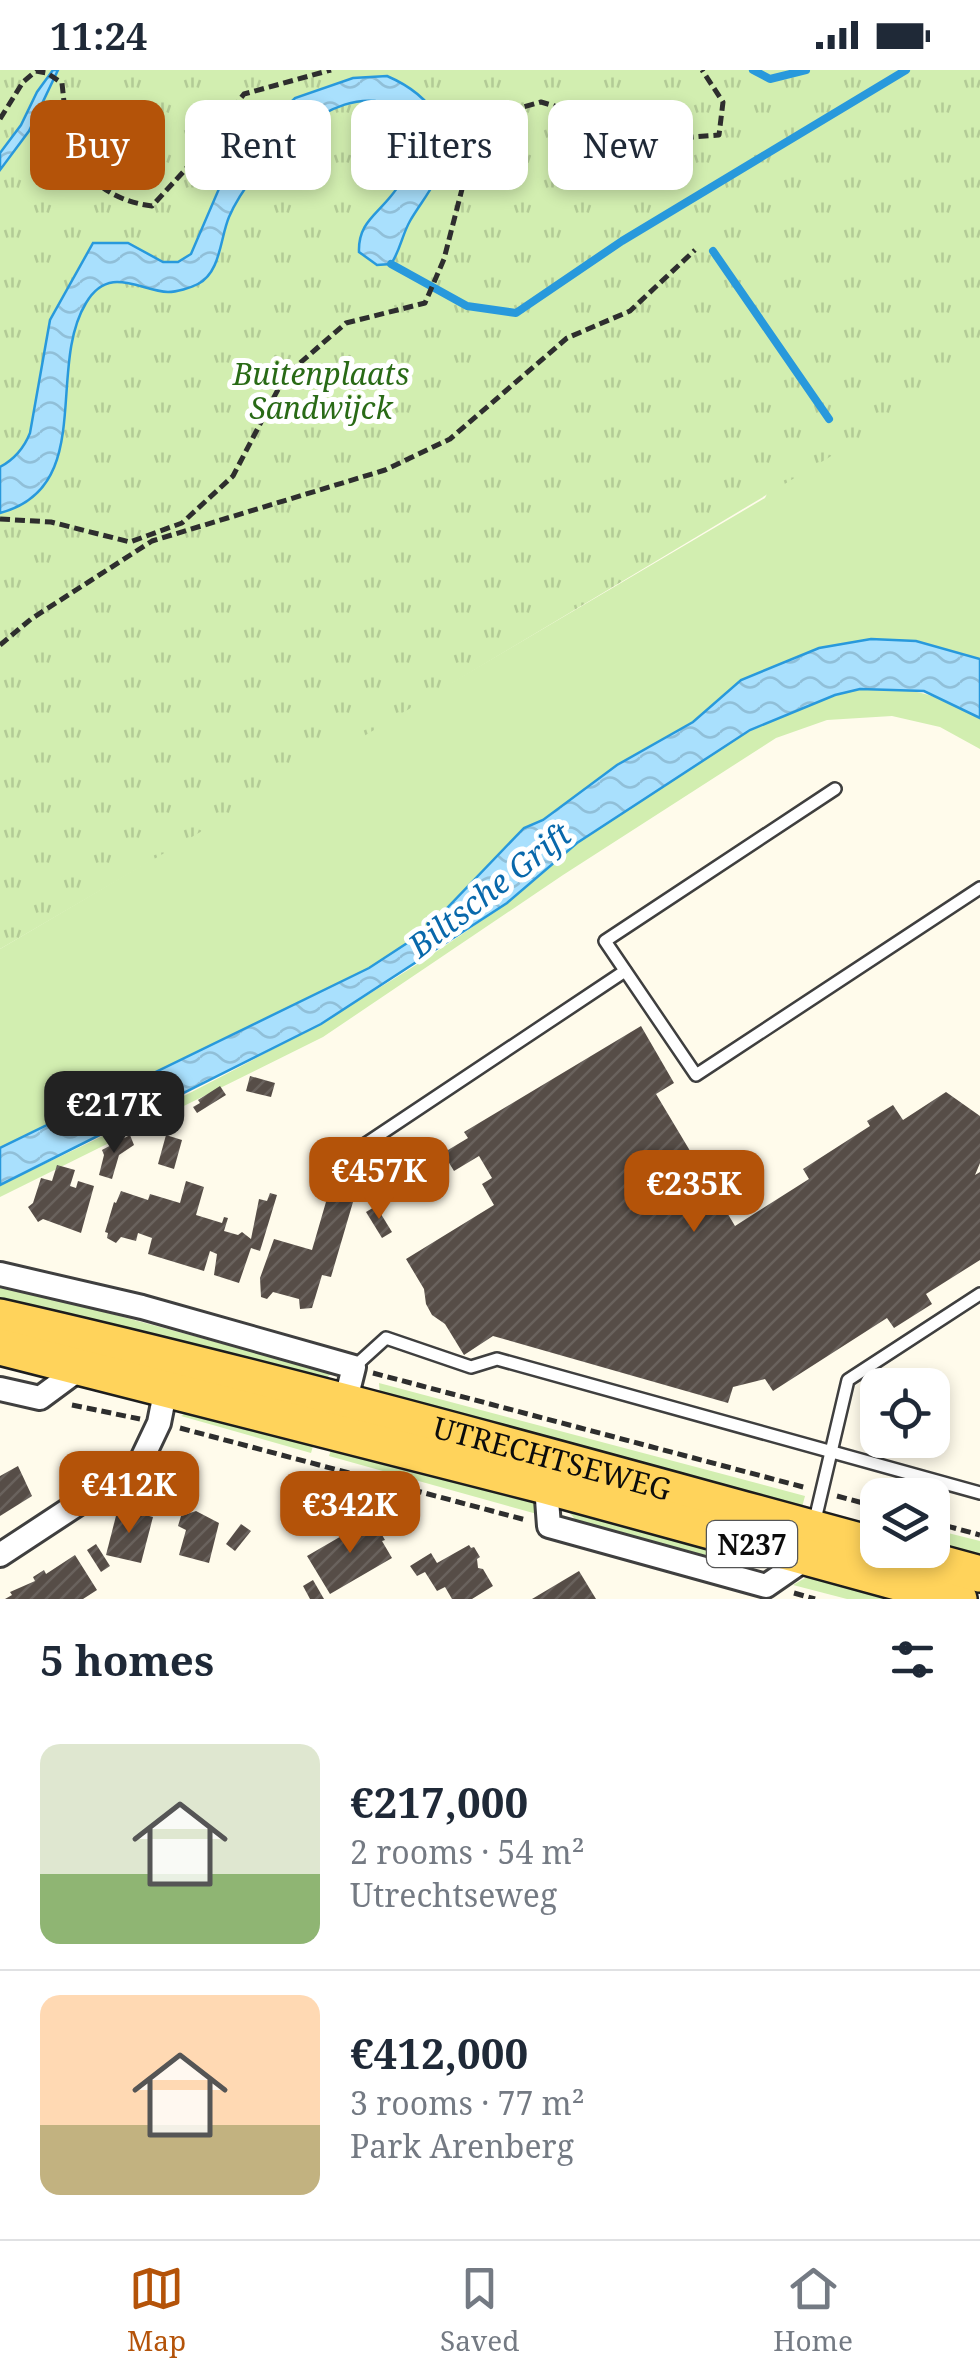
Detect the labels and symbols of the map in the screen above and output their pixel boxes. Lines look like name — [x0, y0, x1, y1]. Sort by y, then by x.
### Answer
park label: Buitenplaats Sandwijck — [232, 353, 409, 428]
water label: Biltsche Grift — [398, 812, 579, 967]
pin: €217K — [44, 1071, 184, 1156]
pin: €457K — [309, 1137, 449, 1222]
pin: €235K — [624, 1150, 764, 1235]
street label: UTRECHTSEWEG — [429, 1406, 676, 1509]
pin: €412K — [59, 1451, 199, 1536]
pin: €342K — [280, 1471, 420, 1556]
road number: N237 — [707, 1521, 797, 1567]

